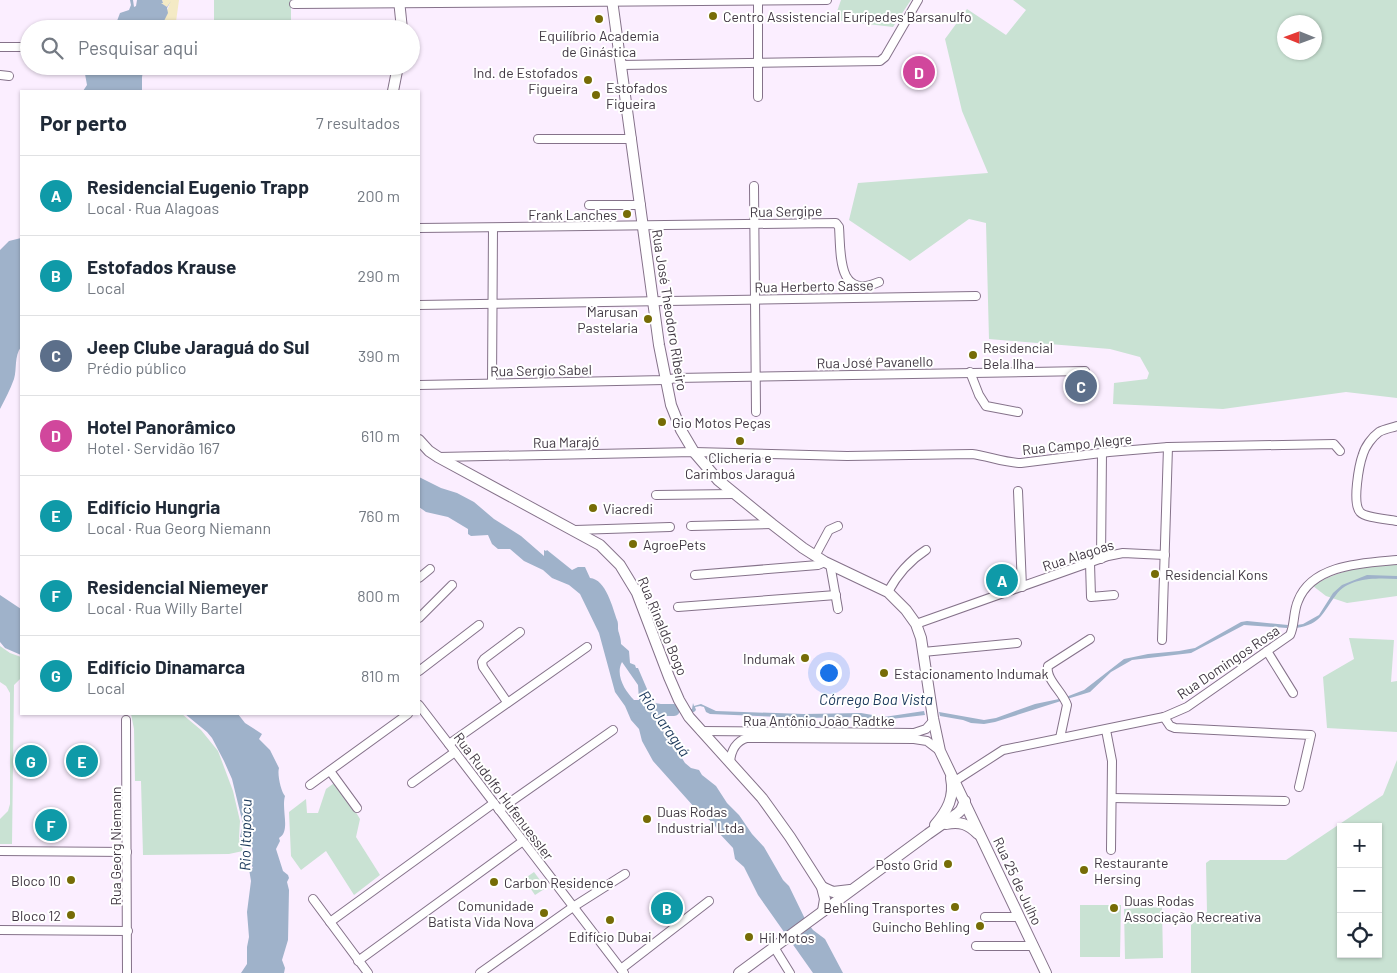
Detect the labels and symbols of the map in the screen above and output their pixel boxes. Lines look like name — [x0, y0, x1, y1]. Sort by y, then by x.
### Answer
place label: Centro Assistencial Eurípedes Barsanulfo — [723, 8, 972, 25]
marker: Centro Assistencial Eurípedes Barsanulfo — [707, 10, 719, 22]
marker: Equilíbrio Academia de Ginástica — [593, 13, 605, 25]
north arrow — [1277, 15, 1322, 60]
place label: Equilíbrio Academia de Ginástica — [539, 27, 659, 60]
pin: D — [903, 53, 935, 91]
place label: Ind. de Estofados Figueira — [473, 64, 578, 97]
marker: Ind. de Estofados Figueira — [582, 74, 594, 86]
place label: Estofados Figueira — [606, 79, 668, 112]
marker: Estofados Figueira — [590, 89, 602, 101]
street label: Rua Sergipe — [749, 202, 823, 220]
place label: Frank Lanches — [528, 206, 617, 223]
marker: Frank Lanches — [621, 208, 633, 220]
street label: Rua José Theodoro Ribeiro — [649, 228, 691, 392]
street label: Rua Herberto Sasse — [754, 276, 874, 296]
place label: Marusan Pastelaria — [577, 303, 638, 336]
marker: Marusan Pastelaria — [642, 313, 654, 325]
place label: Residencial Bela Ilha — [983, 339, 1053, 372]
marker: Residencial Bela Ilha — [967, 349, 979, 361]
street label: Rua José Pavanello — [817, 352, 933, 372]
street label: Rua Sergio Sabel — [490, 361, 592, 379]
pin: C — [1065, 367, 1097, 405]
place label: Gio Motos Peças — [672, 414, 771, 431]
marker: Gio Motos Peças — [656, 416, 668, 428]
street label: Rua Campo Alegre — [1021, 430, 1133, 458]
street label: Rua Marajó — [533, 433, 599, 451]
marker: Clicheria e Carimbos Jaraguá — [734, 435, 746, 447]
place label: Clicheria e Carimbos Jaraguá — [685, 449, 795, 482]
place label: Viacredi — [603, 500, 653, 517]
marker: Viacredi — [587, 502, 599, 514]
street label: Rua Alagoas — [1040, 535, 1116, 575]
place label: AgroePets — [643, 536, 706, 553]
marker: AgroePets — [627, 538, 639, 550]
pin: A — [986, 561, 1018, 599]
place label: Residencial Kons — [1165, 566, 1268, 583]
marker: Residencial Kons — [1149, 568, 1161, 580]
street label: Rua Rinaldo Bogo — [635, 574, 691, 678]
street label: Rua Domingos Rosa — [1174, 621, 1282, 703]
place label: Indumak — [743, 650, 795, 667]
marker: Indumak — [799, 652, 811, 664]
your location — [816, 660, 842, 686]
place label: Estacionamento Indumak — [894, 665, 1048, 682]
marker: Estacionamento Indumak — [878, 667, 890, 679]
water label: Rio Jaraguá — [636, 687, 694, 760]
water label: Córrego Boa Vista — [819, 690, 933, 708]
street label: Rua Antônio João Radtke — [743, 712, 895, 729]
street label: Rua Rudolfo Hufenuessler — [451, 729, 557, 863]
pin: G — [15, 742, 47, 780]
pin: E — [66, 742, 98, 780]
street label: Rua Georg Niemann — [107, 786, 124, 906]
water label: Rio Itapocu — [235, 799, 255, 871]
place label: Duas Rodas Industrial Ltda — [657, 803, 744, 836]
pin: F — [35, 806, 67, 844]
marker: Duas Rodas Industrial Ltda — [641, 813, 653, 825]
street label: Rua 25 de Julho — [990, 834, 1046, 928]
place label: Restaurante Hersing — [1094, 854, 1168, 887]
place label: Posto Grid — [875, 856, 938, 873]
marker: Posto Grid — [942, 858, 954, 870]
marker: Restaurante Hersing — [1078, 864, 1090, 876]
place label: Bloco 10 — [11, 872, 61, 889]
marker: Bloco 10 — [65, 874, 77, 886]
place label: Carbon Residence — [504, 874, 614, 891]
marker: Carbon Residence — [488, 876, 500, 888]
pin: B — [651, 889, 683, 927]
place label: Duas Rodas Associação Recreativa — [1124, 892, 1261, 925]
place label: Comunidade Batista Vida Nova — [428, 897, 534, 930]
place label: Behling Transportes — [823, 899, 945, 916]
marker: Behling Transportes — [949, 901, 961, 913]
marker: Duas Rodas Associação Recreativa — [1108, 902, 1120, 914]
place label: Bloco 12 — [11, 907, 61, 924]
marker: Comunidade Batista Vida Nova — [538, 907, 550, 919]
marker: Bloco 12 — [65, 909, 77, 921]
marker: Edifício Dubai — [604, 914, 616, 926]
place label: Guincho Behling — [872, 918, 970, 935]
marker: Guincho Behling — [974, 920, 986, 932]
place label: Edifício Dubai — [568, 928, 652, 945]
place label: Hil Motos — [759, 929, 815, 946]
marker: Hil Motos — [743, 931, 755, 943]

